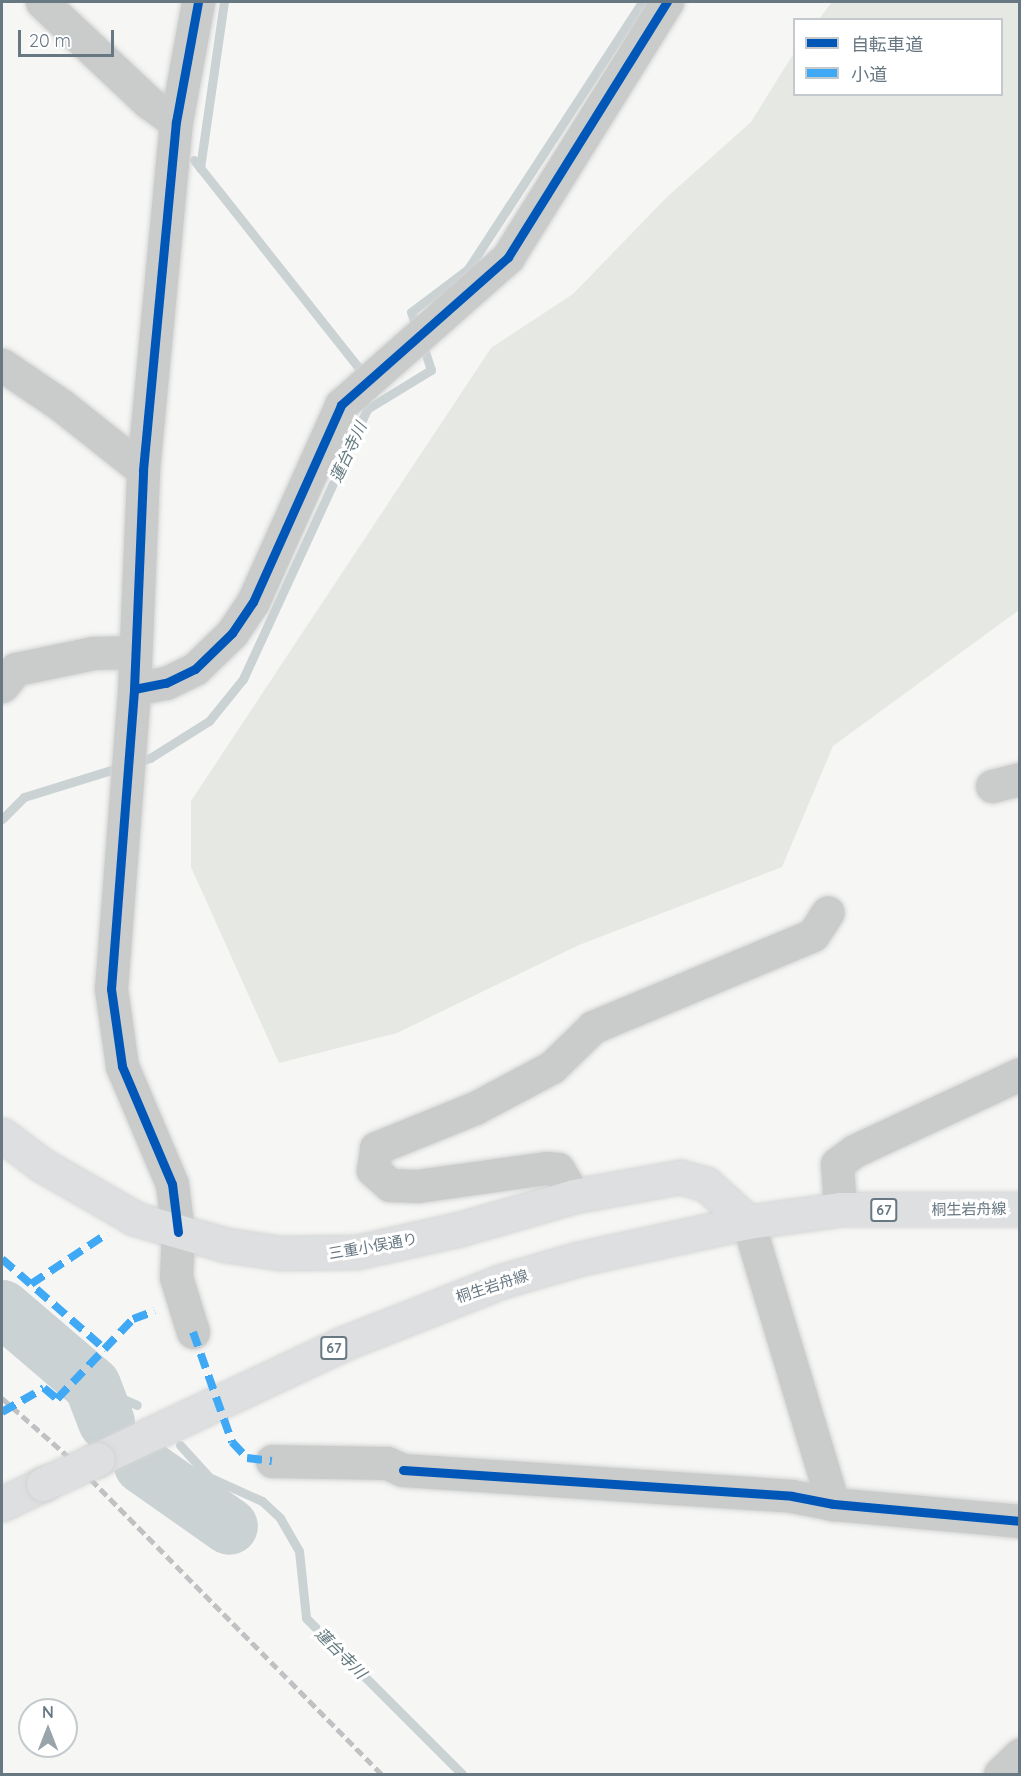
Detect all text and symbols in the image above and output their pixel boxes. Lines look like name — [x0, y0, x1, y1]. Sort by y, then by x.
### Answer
scale bar — [21, 18, 117, 56]
legend — [793, 18, 1003, 96]
text: 20 m — [29, 29, 71, 52]
text: 自転車道 — [851, 33, 923, 56]
text: 小道 — [851, 63, 887, 86]
water label: 蓮台寺川 — [326, 419, 370, 485]
road number: 67 — [869, 1199, 899, 1221]
street label: 桐生岩舟線 — [931, 1199, 1007, 1219]
street label: 三重小俣通り — [327, 1229, 419, 1263]
street label: 桐生岩舟線 — [454, 1266, 530, 1306]
road number: 67 — [319, 1337, 349, 1359]
water label: 蓮台寺川 — [312, 1624, 370, 1682]
north arrow — [18, 1698, 78, 1758]
text: N — [42, 1702, 54, 1722]

